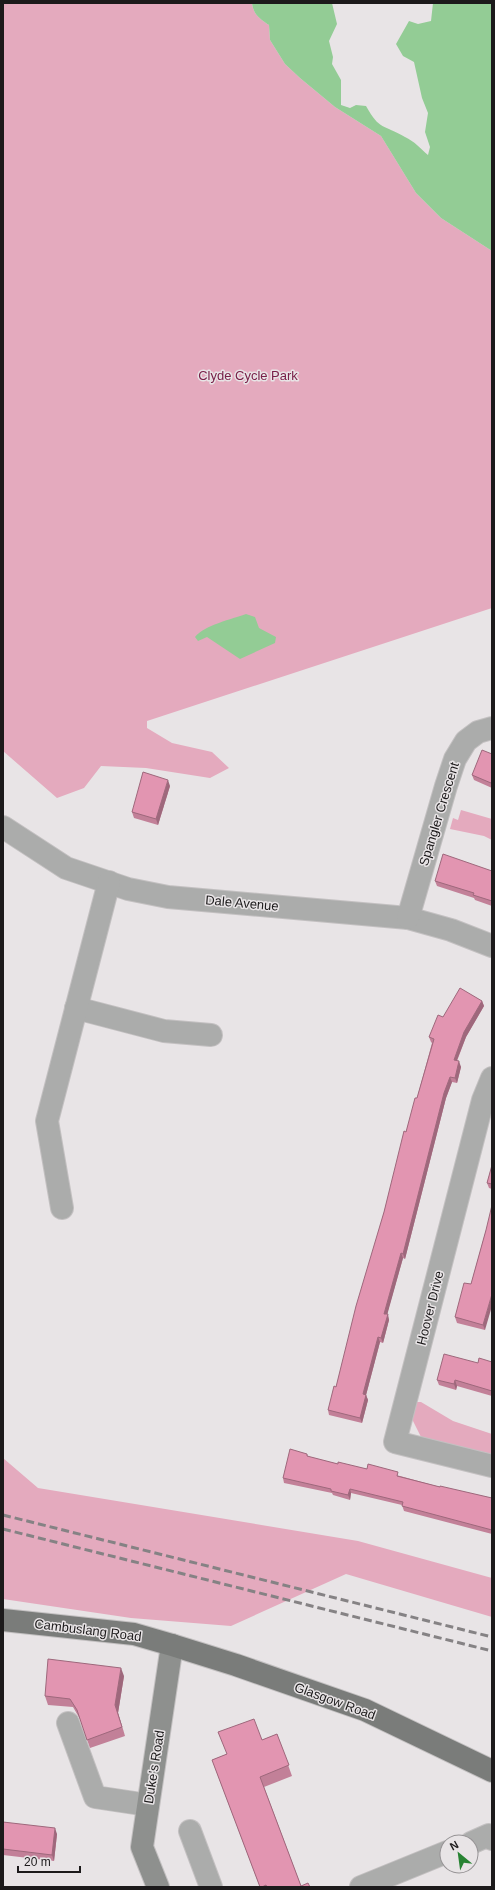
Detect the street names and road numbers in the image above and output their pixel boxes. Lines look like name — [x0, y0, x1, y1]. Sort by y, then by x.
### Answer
street label: Spangler Crescent — [416, 760, 462, 868]
street label: Dale Avenue — [205, 892, 279, 914]
street label: Hoover Drive — [414, 1269, 446, 1347]
street label: Cambuslang Road — [34, 1616, 142, 1644]
street label: Glasgow Road — [292, 1679, 378, 1723]
street label: Duke's Road — [141, 1729, 167, 1805]

